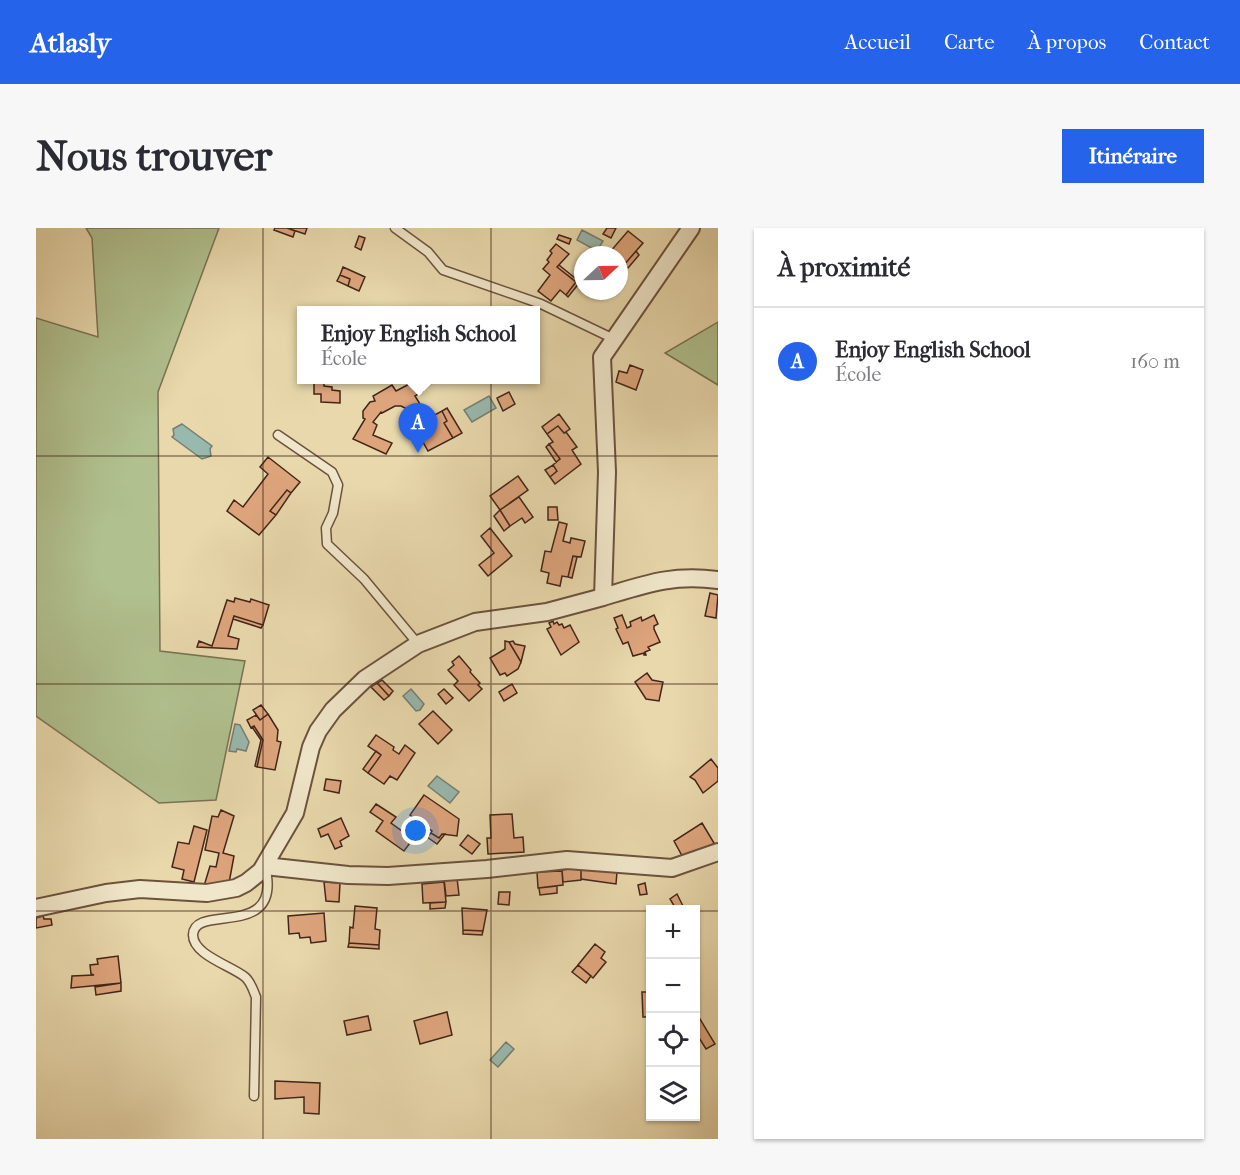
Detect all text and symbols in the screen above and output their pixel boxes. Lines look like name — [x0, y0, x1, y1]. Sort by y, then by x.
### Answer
text: Atlasly — [30, 26, 111, 59]
text: Accueil — [845, 30, 911, 54]
text: Carte — [944, 30, 995, 54]
text: À propos — [1028, 30, 1106, 54]
text: Contact — [1139, 30, 1210, 54]
button: Itinéraire — [1062, 129, 1204, 183]
text: Nous trouver — [36, 132, 272, 181]
north arrow — [574, 246, 628, 300]
text: À proximité — [778, 252, 910, 283]
popup — [297, 306, 540, 384]
text: Enjoy English School — [321, 321, 516, 347]
text: Enjoy English School — [835, 337, 1031, 363]
text: École — [321, 347, 367, 370]
text: A — [791, 350, 804, 373]
text: 160 m — [1130, 350, 1180, 373]
text: École — [835, 363, 881, 386]
pin: A — [398, 404, 437, 453]
your location — [401, 816, 430, 845]
map controls — [646, 905, 700, 1121]
button: + — [646, 905, 700, 959]
button: − — [646, 959, 700, 1013]
button: locate — [646, 1013, 700, 1067]
button: layers — [646, 1067, 700, 1121]

